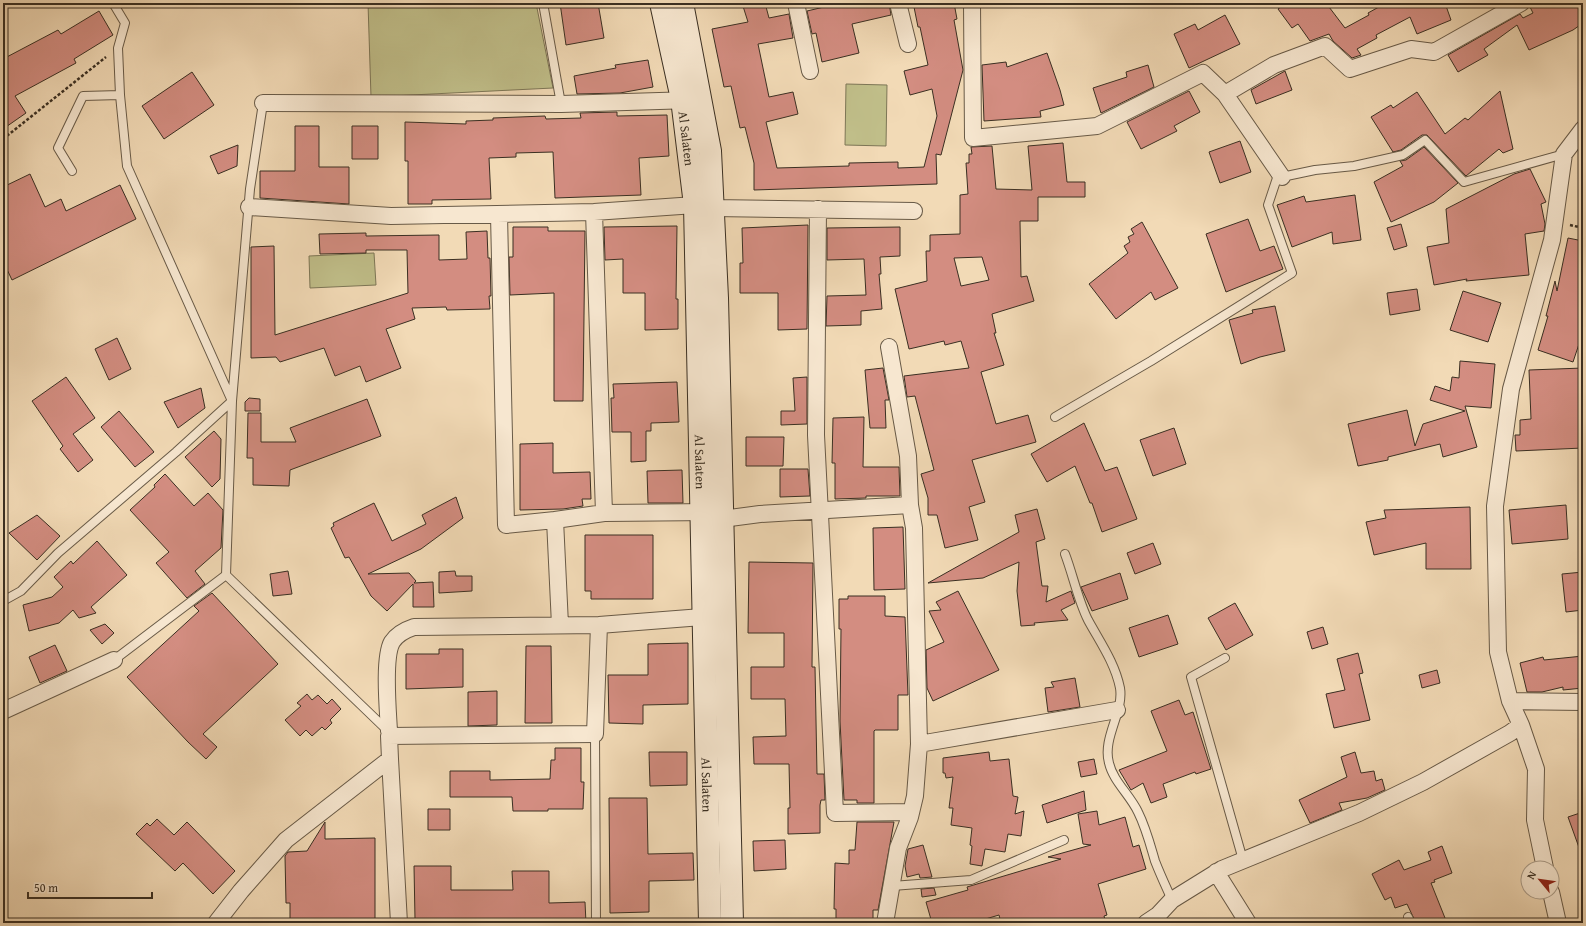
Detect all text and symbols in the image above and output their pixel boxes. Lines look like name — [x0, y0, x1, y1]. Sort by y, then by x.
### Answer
street label: Al Salaten — [674, 110, 699, 168]
street label: Al Salaten — [690, 434, 710, 490]
street label: Al Salaten — [697, 757, 717, 813]
north arrow — [1520, 860, 1560, 900]
text: N — [1522, 867, 1540, 882]
scale bar — [28, 874, 152, 900]
text: 50 m — [34, 879, 58, 896]

